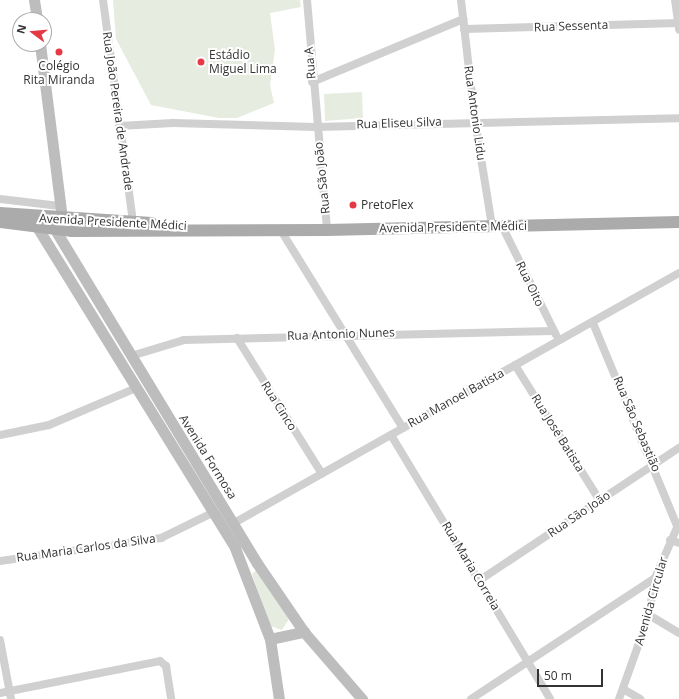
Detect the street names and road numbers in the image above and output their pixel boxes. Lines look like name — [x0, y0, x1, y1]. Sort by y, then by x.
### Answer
street label: Rua Sessenta — [534, 18, 608, 34]
street label: Rua João Pereira de Andrade — [100, 31, 136, 191]
street label: Rua A — [301, 46, 319, 80]
street label: Rua Antonio Lidu — [461, 65, 489, 161]
street label: Rua Eliseu Silva — [356, 114, 442, 132]
street label: Rua São João — [311, 141, 333, 215]
street label: Avenida Presidente Médici — [39, 211, 187, 233]
street label: Avenida Presidente Médici — [379, 219, 527, 235]
street label: Rua Oito — [513, 259, 547, 309]
street label: Rua Antonio Nunes — [287, 325, 395, 343]
street label: Rua Manoel Batista — [405, 366, 507, 430]
street label: Rua São Sebastião — [610, 374, 664, 474]
street label: Rua Cinco — [258, 379, 300, 433]
street label: Rua José Batista — [528, 391, 588, 475]
street label: Avenida Formosa — [176, 412, 240, 502]
street label: Rua São João — [545, 488, 613, 540]
street label: Rua Maria Correia — [439, 519, 503, 613]
street label: Rua Maria Carlos da Silva — [15, 531, 157, 565]
street label: Avenida Circular — [632, 555, 670, 647]

